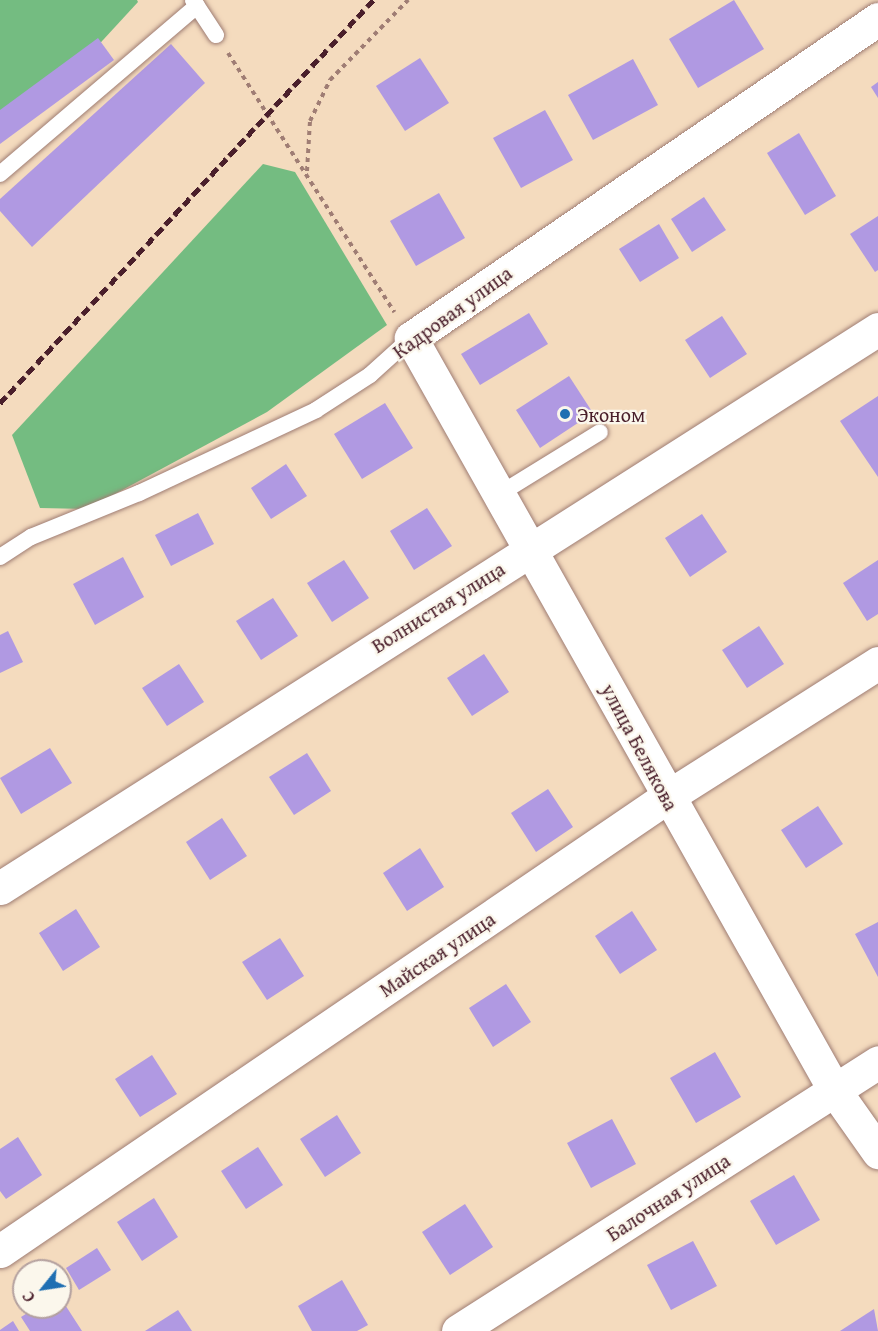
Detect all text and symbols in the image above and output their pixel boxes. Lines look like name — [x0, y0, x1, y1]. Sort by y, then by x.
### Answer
street label: Кадровая улица — [388, 261, 516, 363]
place label: Эконом — [577, 402, 645, 426]
marker: Эконом — [558, 407, 572, 421]
street label: Волнистая улица — [367, 556, 509, 658]
street label: улица Белякова — [596, 679, 684, 815]
street label: Майская улица — [375, 906, 499, 1002]
street label: Балочная улица — [602, 1148, 734, 1246]
north arrow — [12, 1259, 72, 1319]
text: С — [15, 1287, 41, 1307]

